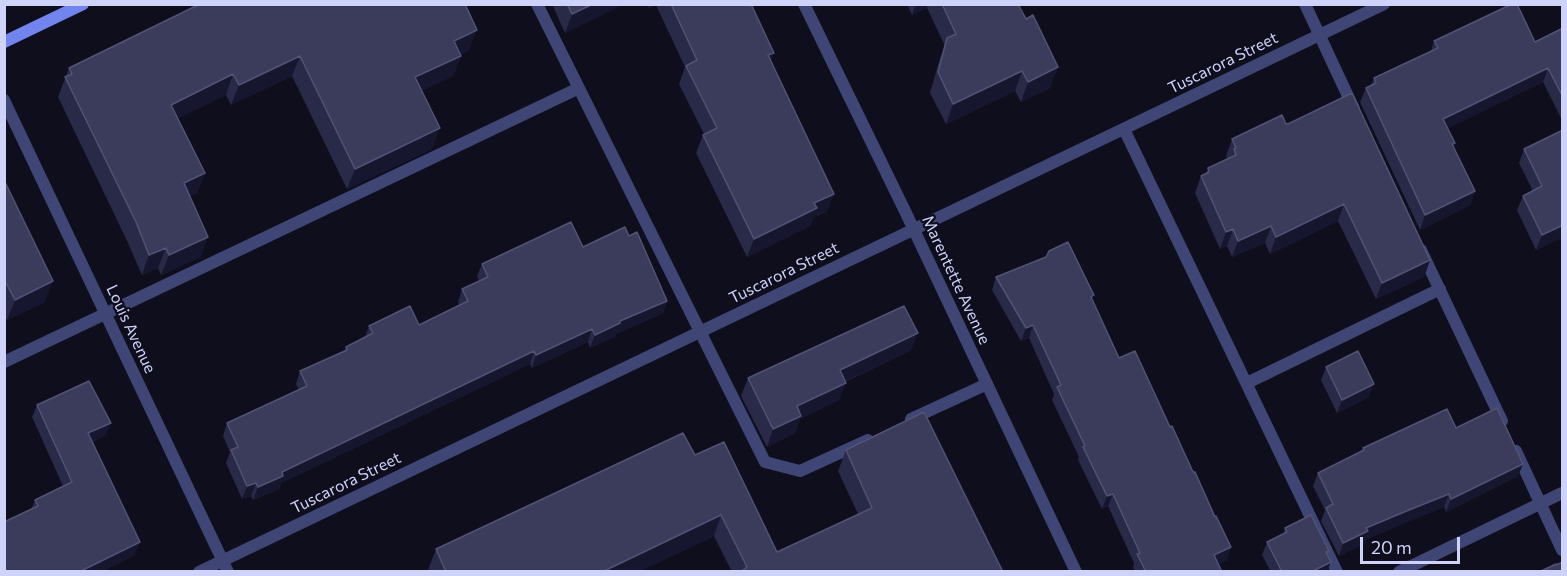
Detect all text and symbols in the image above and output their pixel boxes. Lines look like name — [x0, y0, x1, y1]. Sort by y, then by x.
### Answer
street label: Tuscarora Street — [1165, 28, 1281, 98]
street label: Marentette Avenue — [918, 213, 994, 347]
street label: Tuscarora Street — [726, 238, 842, 308]
street label: Louis Avenue — [102, 282, 160, 376]
street label: Tuscarora Street — [288, 448, 404, 518]
scale bar — [1363, 525, 1464, 563]
text: 20 m — [1371, 536, 1412, 558]

